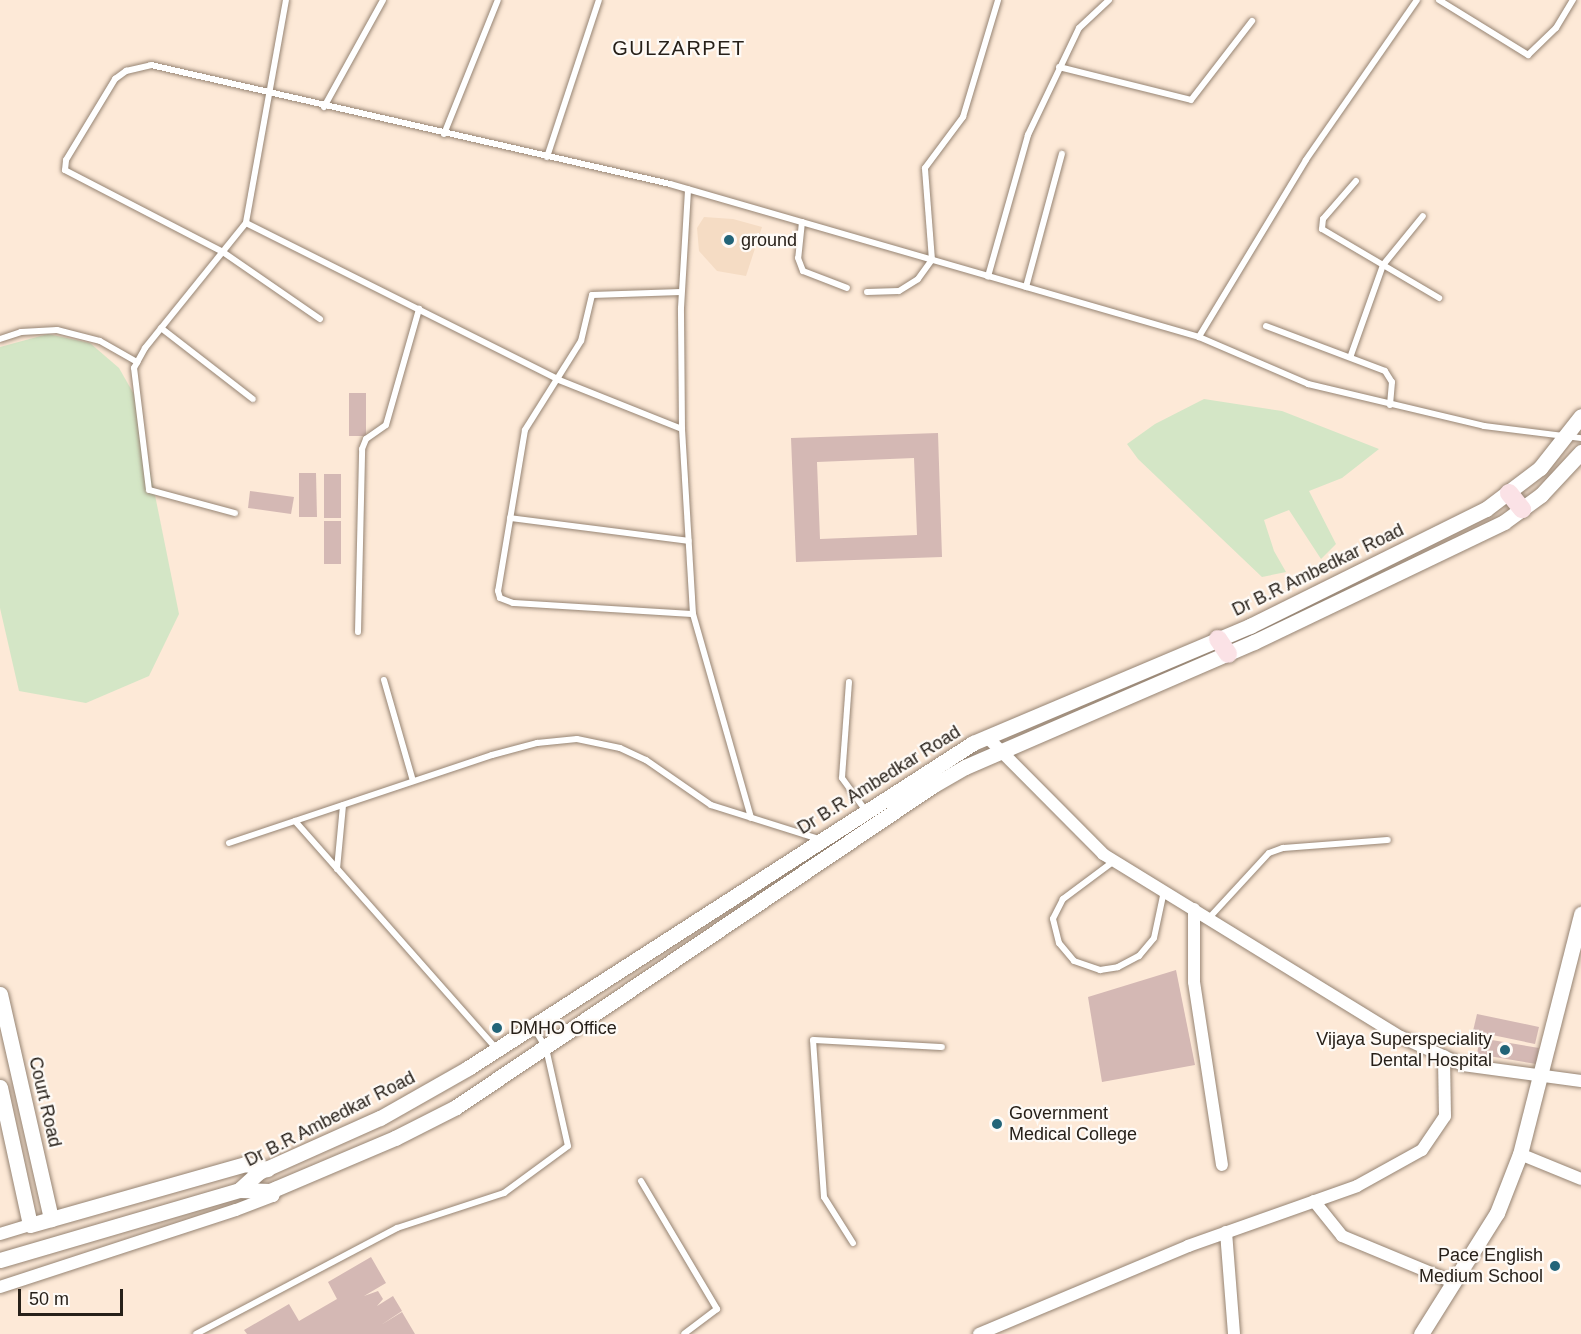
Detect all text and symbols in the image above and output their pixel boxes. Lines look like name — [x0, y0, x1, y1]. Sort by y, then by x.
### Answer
district label: GULZARPET — [612, 36, 746, 60]
place label: ground — [741, 229, 797, 251]
marker: ground — [722, 233, 736, 247]
street label: Dr B.R Ambedkar Road — [1228, 519, 1408, 621]
street label: Dr B.R Ambedkar Road — [793, 721, 965, 839]
place label: DMHO Office — [510, 1017, 617, 1039]
marker: DMHO Office — [488, 1019, 506, 1037]
place label: Vijaya Superspeciality Dental Hospital — [1316, 1029, 1492, 1072]
marker: Vijaya Superspeciality Dental Hospital — [1496, 1041, 1514, 1059]
street label: Court Road — [24, 1055, 66, 1149]
street label: Dr B.R Ambedkar Road — [241, 1066, 419, 1172]
place label: Government Medical College — [1009, 1103, 1137, 1146]
marker: Government Medical College — [990, 1117, 1004, 1131]
place label: Pace English Medium School — [1419, 1245, 1543, 1288]
marker: Pace English Medium School — [1548, 1259, 1562, 1273]
scale bar — [21, 1277, 126, 1315]
text: 50 m — [29, 1289, 69, 1309]

